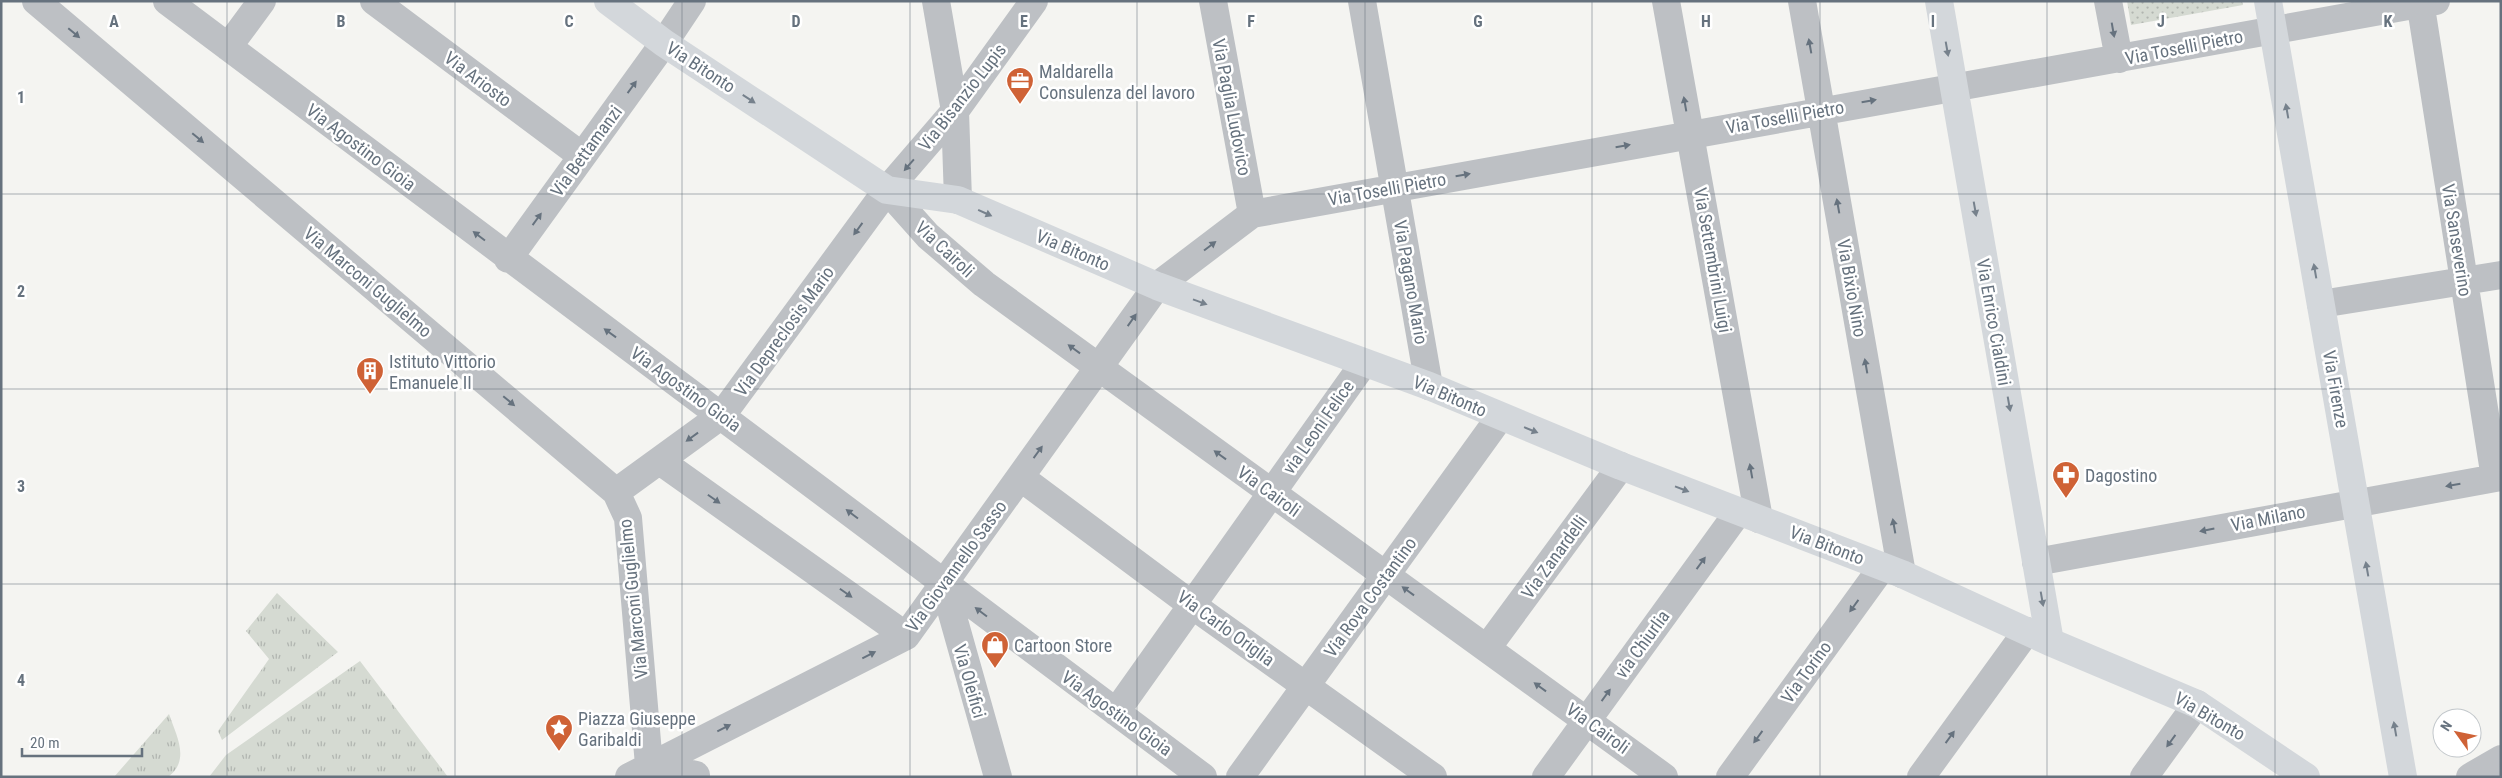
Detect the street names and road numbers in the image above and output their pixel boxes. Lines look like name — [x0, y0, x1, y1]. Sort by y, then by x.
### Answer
street label: Via Toselli Pietro — [2123, 25, 2245, 69]
street label: Via Bitonto — [663, 37, 739, 97]
street label: Via Paglia Ludovico — [1208, 37, 1256, 177]
street label: Via Bisanzio Lupis — [914, 39, 1010, 155]
street label: Via Ariosto — [440, 47, 516, 111]
street label: Via Toselli Pietro — [1724, 96, 1846, 138]
street label: Via Agostino Gioia — [302, 99, 420, 195]
street label: Via Bettamanzi — [546, 101, 626, 201]
street label: Via Toselli Pietro — [1326, 168, 1448, 210]
street label: Via Sanseverino — [2438, 182, 2476, 298]
street label: Via Settembrini Luigi — [1690, 186, 1736, 334]
street label: Via Cairoli — [911, 217, 979, 281]
street label: Via Pagano Mario — [1390, 218, 1432, 346]
street label: Via Marconi Guglielmo — [300, 222, 436, 342]
street label: Via Bitonto — [1033, 225, 1113, 275]
street label: Via Bixio Nino — [1833, 237, 1871, 339]
street label: Via Enrico Cialdini — [1972, 257, 2016, 387]
street label: Via Depreclosis Mario — [730, 262, 838, 400]
street label: Via Agostino Gioia — [627, 342, 745, 436]
street label: Via Firenze — [2319, 349, 2353, 429]
street label: Via Bitonto — [1410, 371, 1490, 421]
street label: via Leoni Felice — [1278, 376, 1358, 478]
street label: Via Cairoli — [1233, 461, 1305, 521]
street label: Via Giovannello Sasso — [901, 496, 1011, 636]
street label: Via Milano — [2229, 501, 2307, 535]
street label: Via Zanardelli — [1517, 511, 1591, 603]
street label: Via Marconi Guglielmo — [614, 518, 652, 680]
street label: Via Bitonto — [1787, 521, 1867, 569]
street label: Via Rova Costantino — [1319, 533, 1421, 661]
street label: Via Carlo Origlia — [1173, 586, 1279, 670]
street label: via Chiurlia — [1610, 606, 1674, 682]
street label: Via Torino — [1776, 637, 1836, 707]
street label: Via Oleifici — [949, 642, 991, 720]
street label: Via Agostino Gioia — [1058, 666, 1176, 760]
street label: Via Bitonto — [2171, 687, 2249, 745]
street label: Via Cairoli — [1562, 698, 1634, 758]

